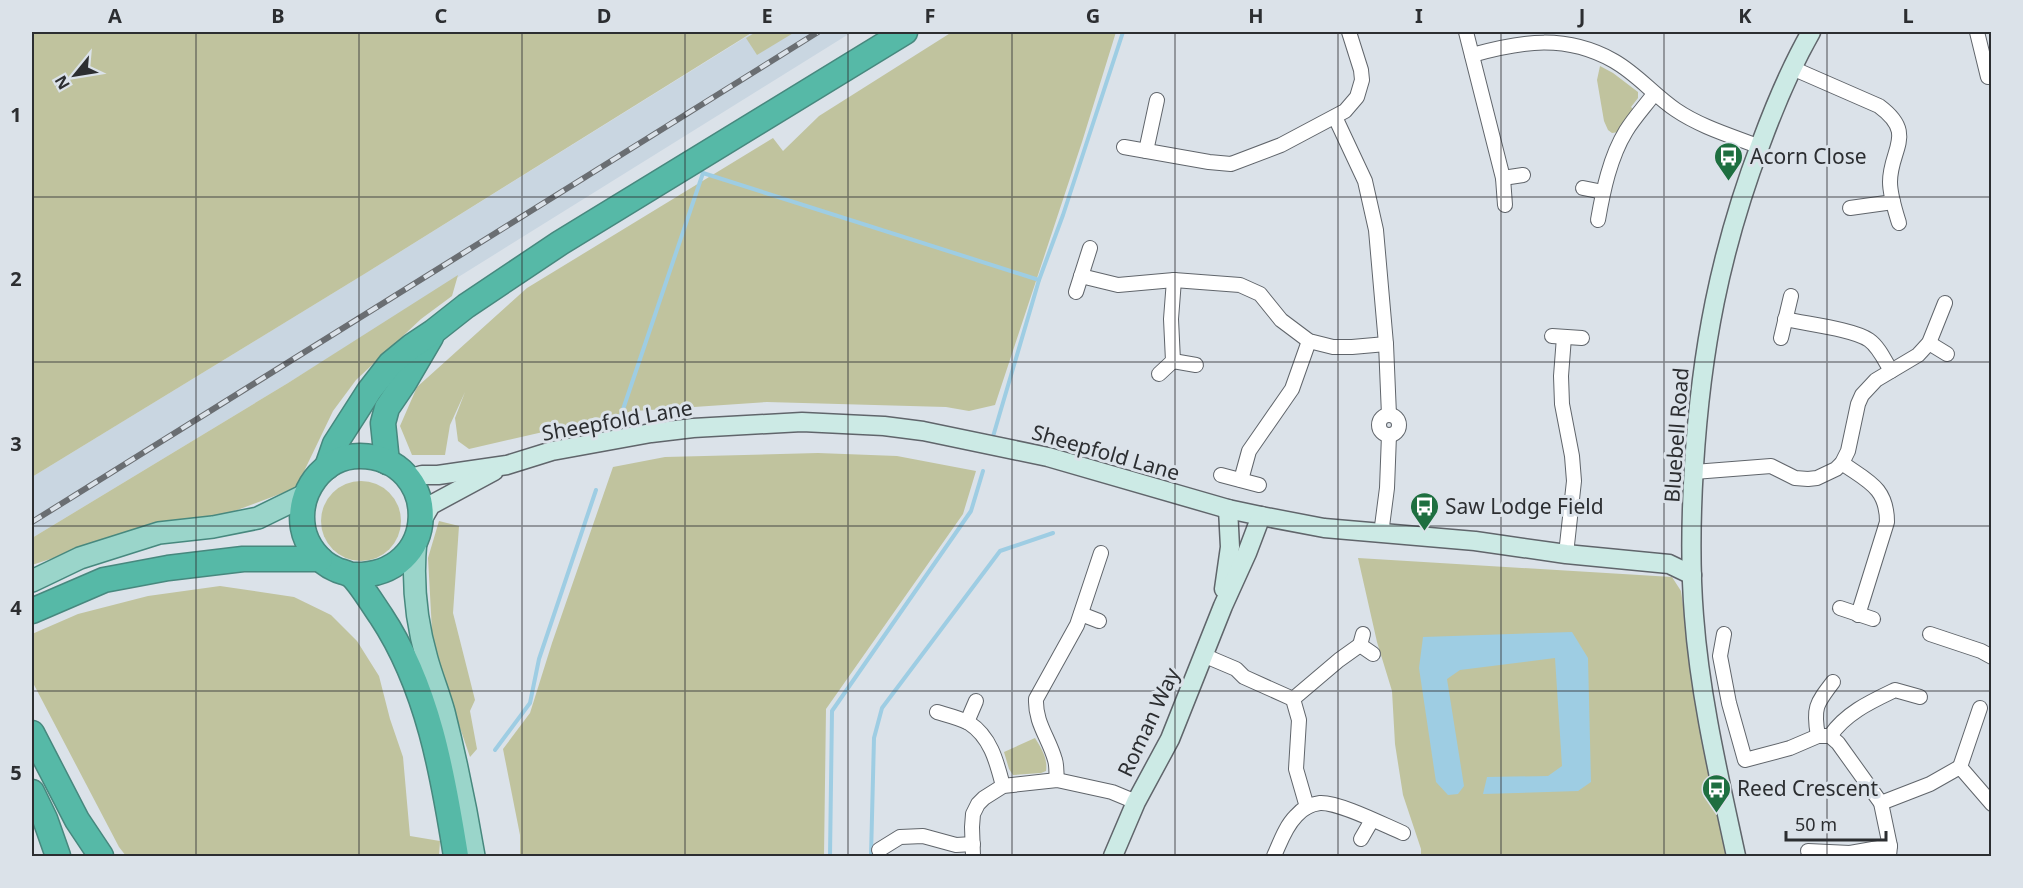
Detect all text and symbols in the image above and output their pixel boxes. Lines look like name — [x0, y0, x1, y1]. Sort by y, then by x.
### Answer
text: A — [108, 2, 122, 29]
text: B — [271, 2, 285, 29]
text: C — [435, 2, 448, 29]
text: D — [597, 2, 611, 29]
text: E — [761, 2, 773, 29]
text: F — [925, 2, 935, 29]
text: G — [1086, 2, 1100, 29]
text: H — [1248, 2, 1264, 29]
text: I — [1415, 2, 1423, 29]
text: J — [1577, 2, 1585, 29]
text: K — [1738, 2, 1752, 29]
text: L — [1902, 2, 1914, 29]
north arrow — [45, 45, 105, 105]
text: N — [49, 71, 75, 94]
text: 1 — [10, 101, 22, 128]
bus stop icon: Acorn Close — [1713, 140, 1745, 182]
place label: Acorn Close — [1750, 142, 1867, 170]
text: 2 — [10, 265, 22, 292]
street label: Bluebell Road — [1657, 366, 1695, 504]
street label: Sheepfold Lane — [540, 393, 694, 447]
street label: Sheepfold Lane — [1029, 418, 1183, 486]
text: 3 — [10, 430, 22, 457]
bus stop icon: Saw Lodge Field — [1408, 490, 1440, 532]
place label: Saw Lodge Field — [1445, 492, 1604, 520]
text: 4 — [10, 594, 22, 621]
street label: Roman Way — [1111, 663, 1186, 781]
text: 5 — [10, 759, 22, 786]
bus stop icon: Reed Crescent — [1700, 772, 1732, 814]
place label: Reed Crescent — [1737, 774, 1878, 802]
scale bar — [1786, 804, 1886, 842]
text: 50 m — [1795, 812, 1837, 836]

